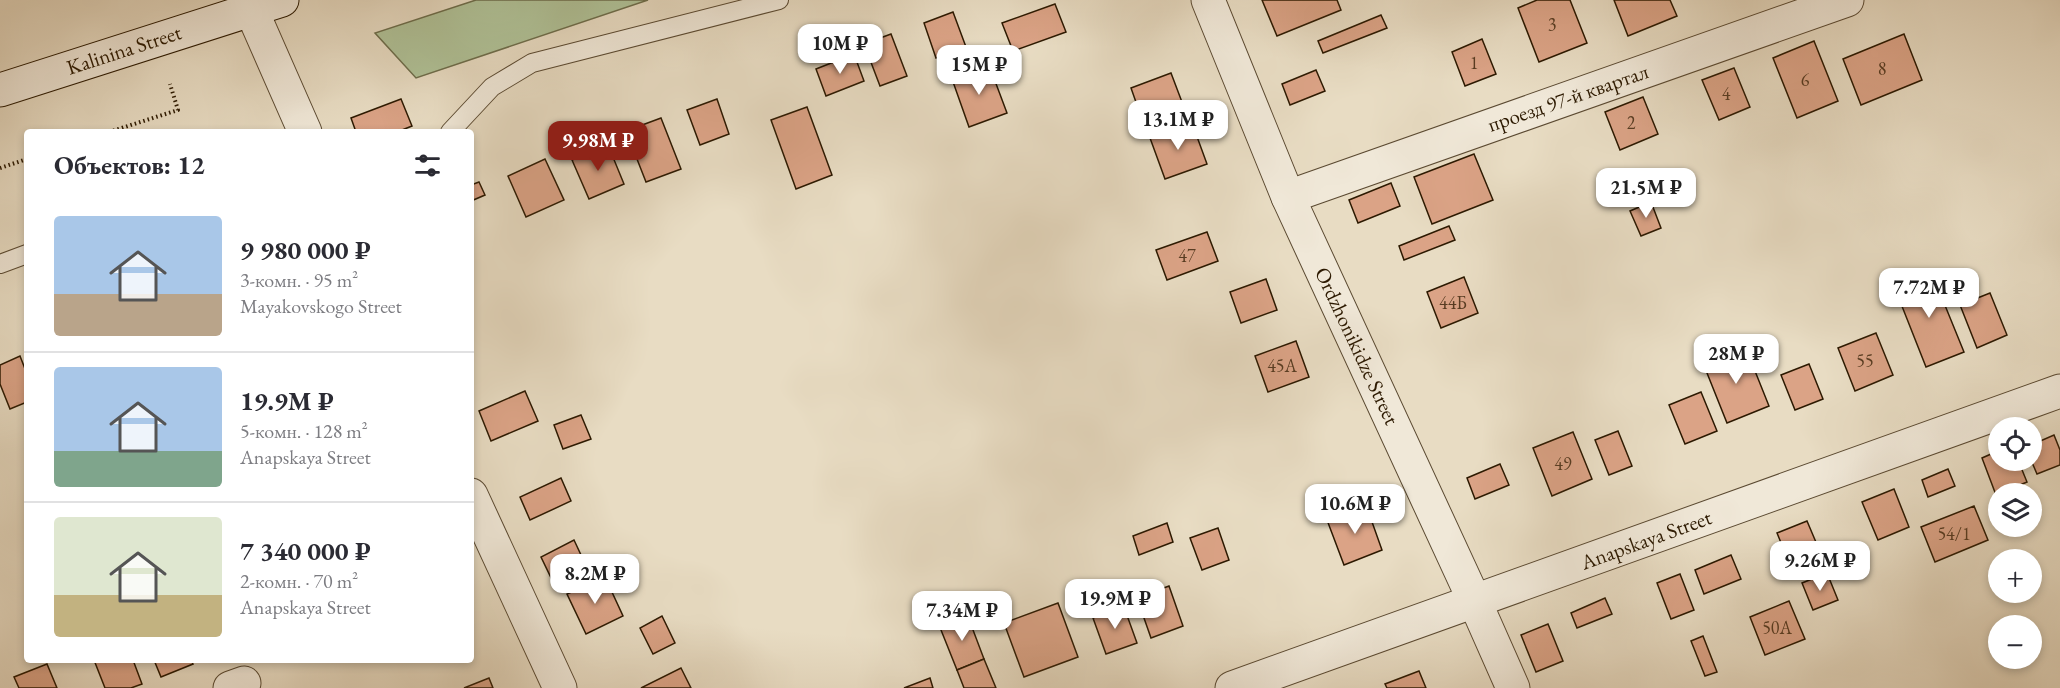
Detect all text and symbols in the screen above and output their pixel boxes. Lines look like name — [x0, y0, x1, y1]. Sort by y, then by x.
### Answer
house number: 3 — [1548, 13, 1556, 36]
street label: Kalinina Street — [63, 18, 185, 81]
pin: 10M ₽ — [798, 24, 882, 75]
text: 10M ₽ — [812, 30, 868, 56]
pin: 15M ₽ — [937, 45, 1021, 96]
text: 15M ₽ — [951, 51, 1007, 77]
house number: 1 — [1470, 51, 1478, 74]
street label: проезд 97-й квартал — [1484, 57, 1652, 138]
house number: 8 — [1878, 57, 1886, 80]
house number: 6 — [1801, 68, 1810, 91]
house number: 4 — [1722, 82, 1731, 105]
pin: 13.1M ₽ — [1123, 100, 1233, 151]
text: 13.1M ₽ — [1142, 106, 1214, 132]
house number: 2 — [1627, 111, 1636, 134]
pin: 9.98M ₽ — [543, 121, 653, 172]
text: 9.98M ₽ — [562, 127, 634, 153]
text: Объектов: 12 — [54, 148, 205, 182]
icon: filters — [411, 149, 444, 182]
pin: 21.5M ₽ — [1591, 168, 1701, 219]
text: 21.5M ₽ — [1610, 174, 1682, 200]
text: 9 980 000 ₽ — [240, 233, 371, 267]
icon: home — [102, 240, 174, 312]
house number: 47 — [1178, 244, 1196, 267]
street label: Ordzhonikidze Street — [1309, 263, 1406, 429]
text: 3-комн. · 95 m² — [240, 267, 358, 293]
pin: 7.72M ₽ — [1874, 268, 1984, 319]
text: 7.72M ₽ — [1893, 274, 1965, 300]
house number: 44Б — [1439, 291, 1467, 314]
text: Mayakovskogo Street — [240, 293, 402, 319]
pin: 28M ₽ — [1694, 334, 1778, 385]
text: 28M ₽ — [1708, 340, 1764, 366]
house number: 55 — [1856, 349, 1874, 372]
house number: 45А — [1267, 354, 1297, 377]
text: 19.9M ₽ — [240, 384, 334, 418]
icon: home — [102, 391, 174, 463]
map controls — [1988, 417, 2042, 669]
button: locate — [1988, 417, 2042, 471]
text: 5-комн. · 128 m² — [240, 418, 368, 444]
text: Anapskaya Street — [240, 444, 371, 470]
house number: 49 — [1554, 452, 1572, 475]
button: layers — [1988, 483, 2042, 537]
pin: 10.6M ₽ — [1300, 484, 1410, 535]
text: 10.6M ₽ — [1319, 490, 1391, 516]
street label: Anapskaya Street — [1576, 503, 1715, 576]
house number: 54/1 — [1937, 522, 1971, 545]
text: 7 340 000 ₽ — [240, 534, 371, 568]
icon: home — [102, 541, 174, 613]
pin: 9.26M ₽ — [1765, 541, 1875, 592]
text: 9.26M ₽ — [1784, 547, 1856, 573]
button: + — [1988, 549, 2042, 603]
pin: 8.2M ₽ — [546, 554, 644, 605]
text: 8.2M ₽ — [564, 560, 626, 586]
text: 2-комн. · 70 m² — [240, 568, 358, 594]
pin: 19.9M ₽ — [1060, 579, 1170, 630]
text: 19.9M ₽ — [1079, 585, 1151, 611]
pin: 7.34M ₽ — [907, 591, 1017, 642]
text: Anapskaya Street — [240, 594, 371, 620]
text: 7.34M ₽ — [926, 597, 998, 623]
button: − — [1988, 615, 2042, 669]
house number: 50А — [1762, 616, 1792, 639]

